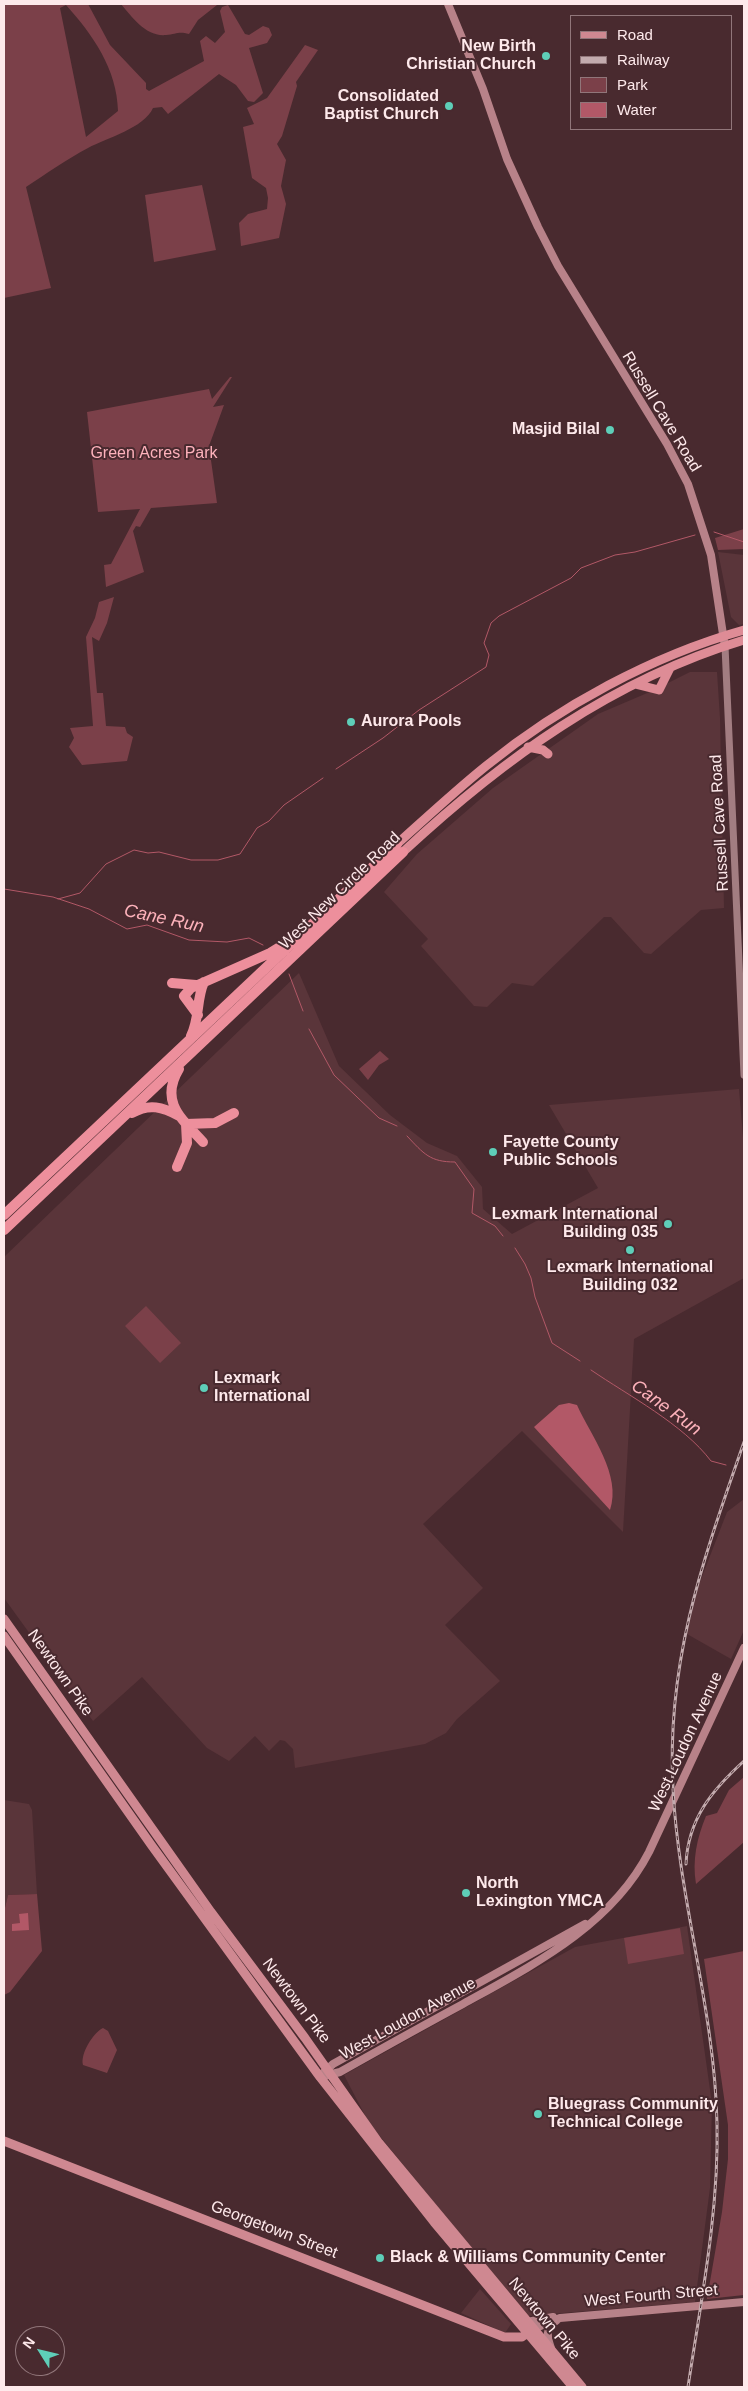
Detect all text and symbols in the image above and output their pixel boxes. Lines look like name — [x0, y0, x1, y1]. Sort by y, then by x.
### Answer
legend — [570, 15, 733, 130]
text: Road — [617, 26, 653, 43]
place label: New Birth Christian Church — [406, 37, 536, 75]
marker: New Birth Christian Church — [540, 50, 552, 62]
text: Railway — [617, 51, 670, 68]
text: Park — [617, 76, 648, 93]
place label: Consolidated Baptist Church — [324, 87, 439, 125]
marker: Consolidated Baptist Church — [443, 100, 455, 112]
text: Water — [617, 101, 656, 118]
street label: Russell Cave Road — [618, 348, 704, 476]
place label: Masjid Bilal — [512, 420, 600, 440]
marker: Masjid Bilal — [604, 424, 616, 436]
park label: Green Acres Park — [90, 444, 218, 464]
place label: Aurora Pools — [361, 712, 461, 732]
marker: Aurora Pools — [345, 716, 357, 728]
street label: Russell Cave Road — [707, 754, 733, 892]
street label: West New Circle Road — [276, 828, 404, 954]
water label: Cane Run — [122, 900, 206, 938]
place label: Fayette County Public Schools — [503, 1133, 619, 1171]
marker: Fayette County Public Schools — [487, 1146, 499, 1158]
place label: Lexmark International Building 035 — [492, 1205, 658, 1243]
marker: Lexmark International Building 035 — [662, 1218, 674, 1230]
marker: Lexmark International Building 032 — [624, 1244, 636, 1256]
place label: Lexmark International Building 032 — [547, 1258, 713, 1296]
place label: Lexmark International — [214, 1369, 310, 1407]
water label: Cane Run — [627, 1375, 705, 1441]
marker: Lexmark International — [198, 1382, 210, 1394]
street label: Newtown Pike — [23, 1626, 97, 1720]
street label: West Loudon Avenue — [645, 1669, 727, 1815]
place label: North Lexington YMCA — [476, 1874, 604, 1912]
marker: North Lexington YMCA — [460, 1887, 472, 1899]
street label: Newtown Pike — [258, 1955, 334, 2047]
street label: West Loudon Avenue — [337, 1974, 479, 2064]
place label: Bluegrass Community Technical College — [548, 2095, 718, 2133]
marker: Bluegrass Community Technical College — [532, 2108, 544, 2120]
street label: Georgetown Street — [208, 2197, 340, 2263]
place label: Black & Williams Community Center — [390, 2248, 665, 2268]
marker: Black & Williams Community Center — [374, 2252, 386, 2264]
street label: Newtown Pike — [504, 2274, 584, 2364]
street label: West Fourth Street — [583, 2281, 719, 2311]
north arrow — [15, 2326, 65, 2376]
text: N — [19, 2334, 38, 2352]

